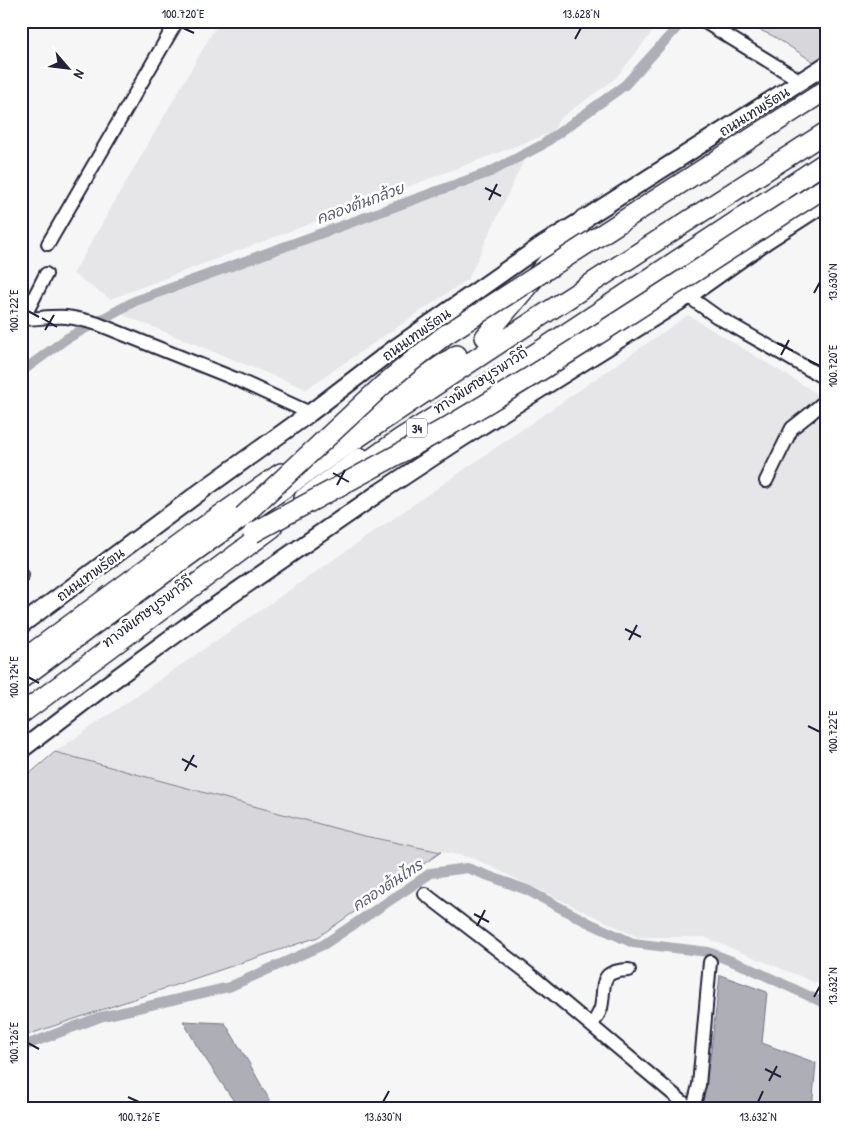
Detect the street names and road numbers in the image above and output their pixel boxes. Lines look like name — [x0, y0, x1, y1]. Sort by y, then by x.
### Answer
street label: ถนนเทพรัตน — [715, 81, 793, 140]
street label: ถนนเทพรัตน — [378, 303, 455, 365]
street label: ทางพิเศษบูรพาวิถี — [429, 342, 531, 418]
road number: 34 — [407, 418, 427, 438]
street label: ถนนเทพรัตน — [52, 542, 128, 605]
street label: ทางพิเศษบูรพาวิถี — [98, 571, 197, 652]

